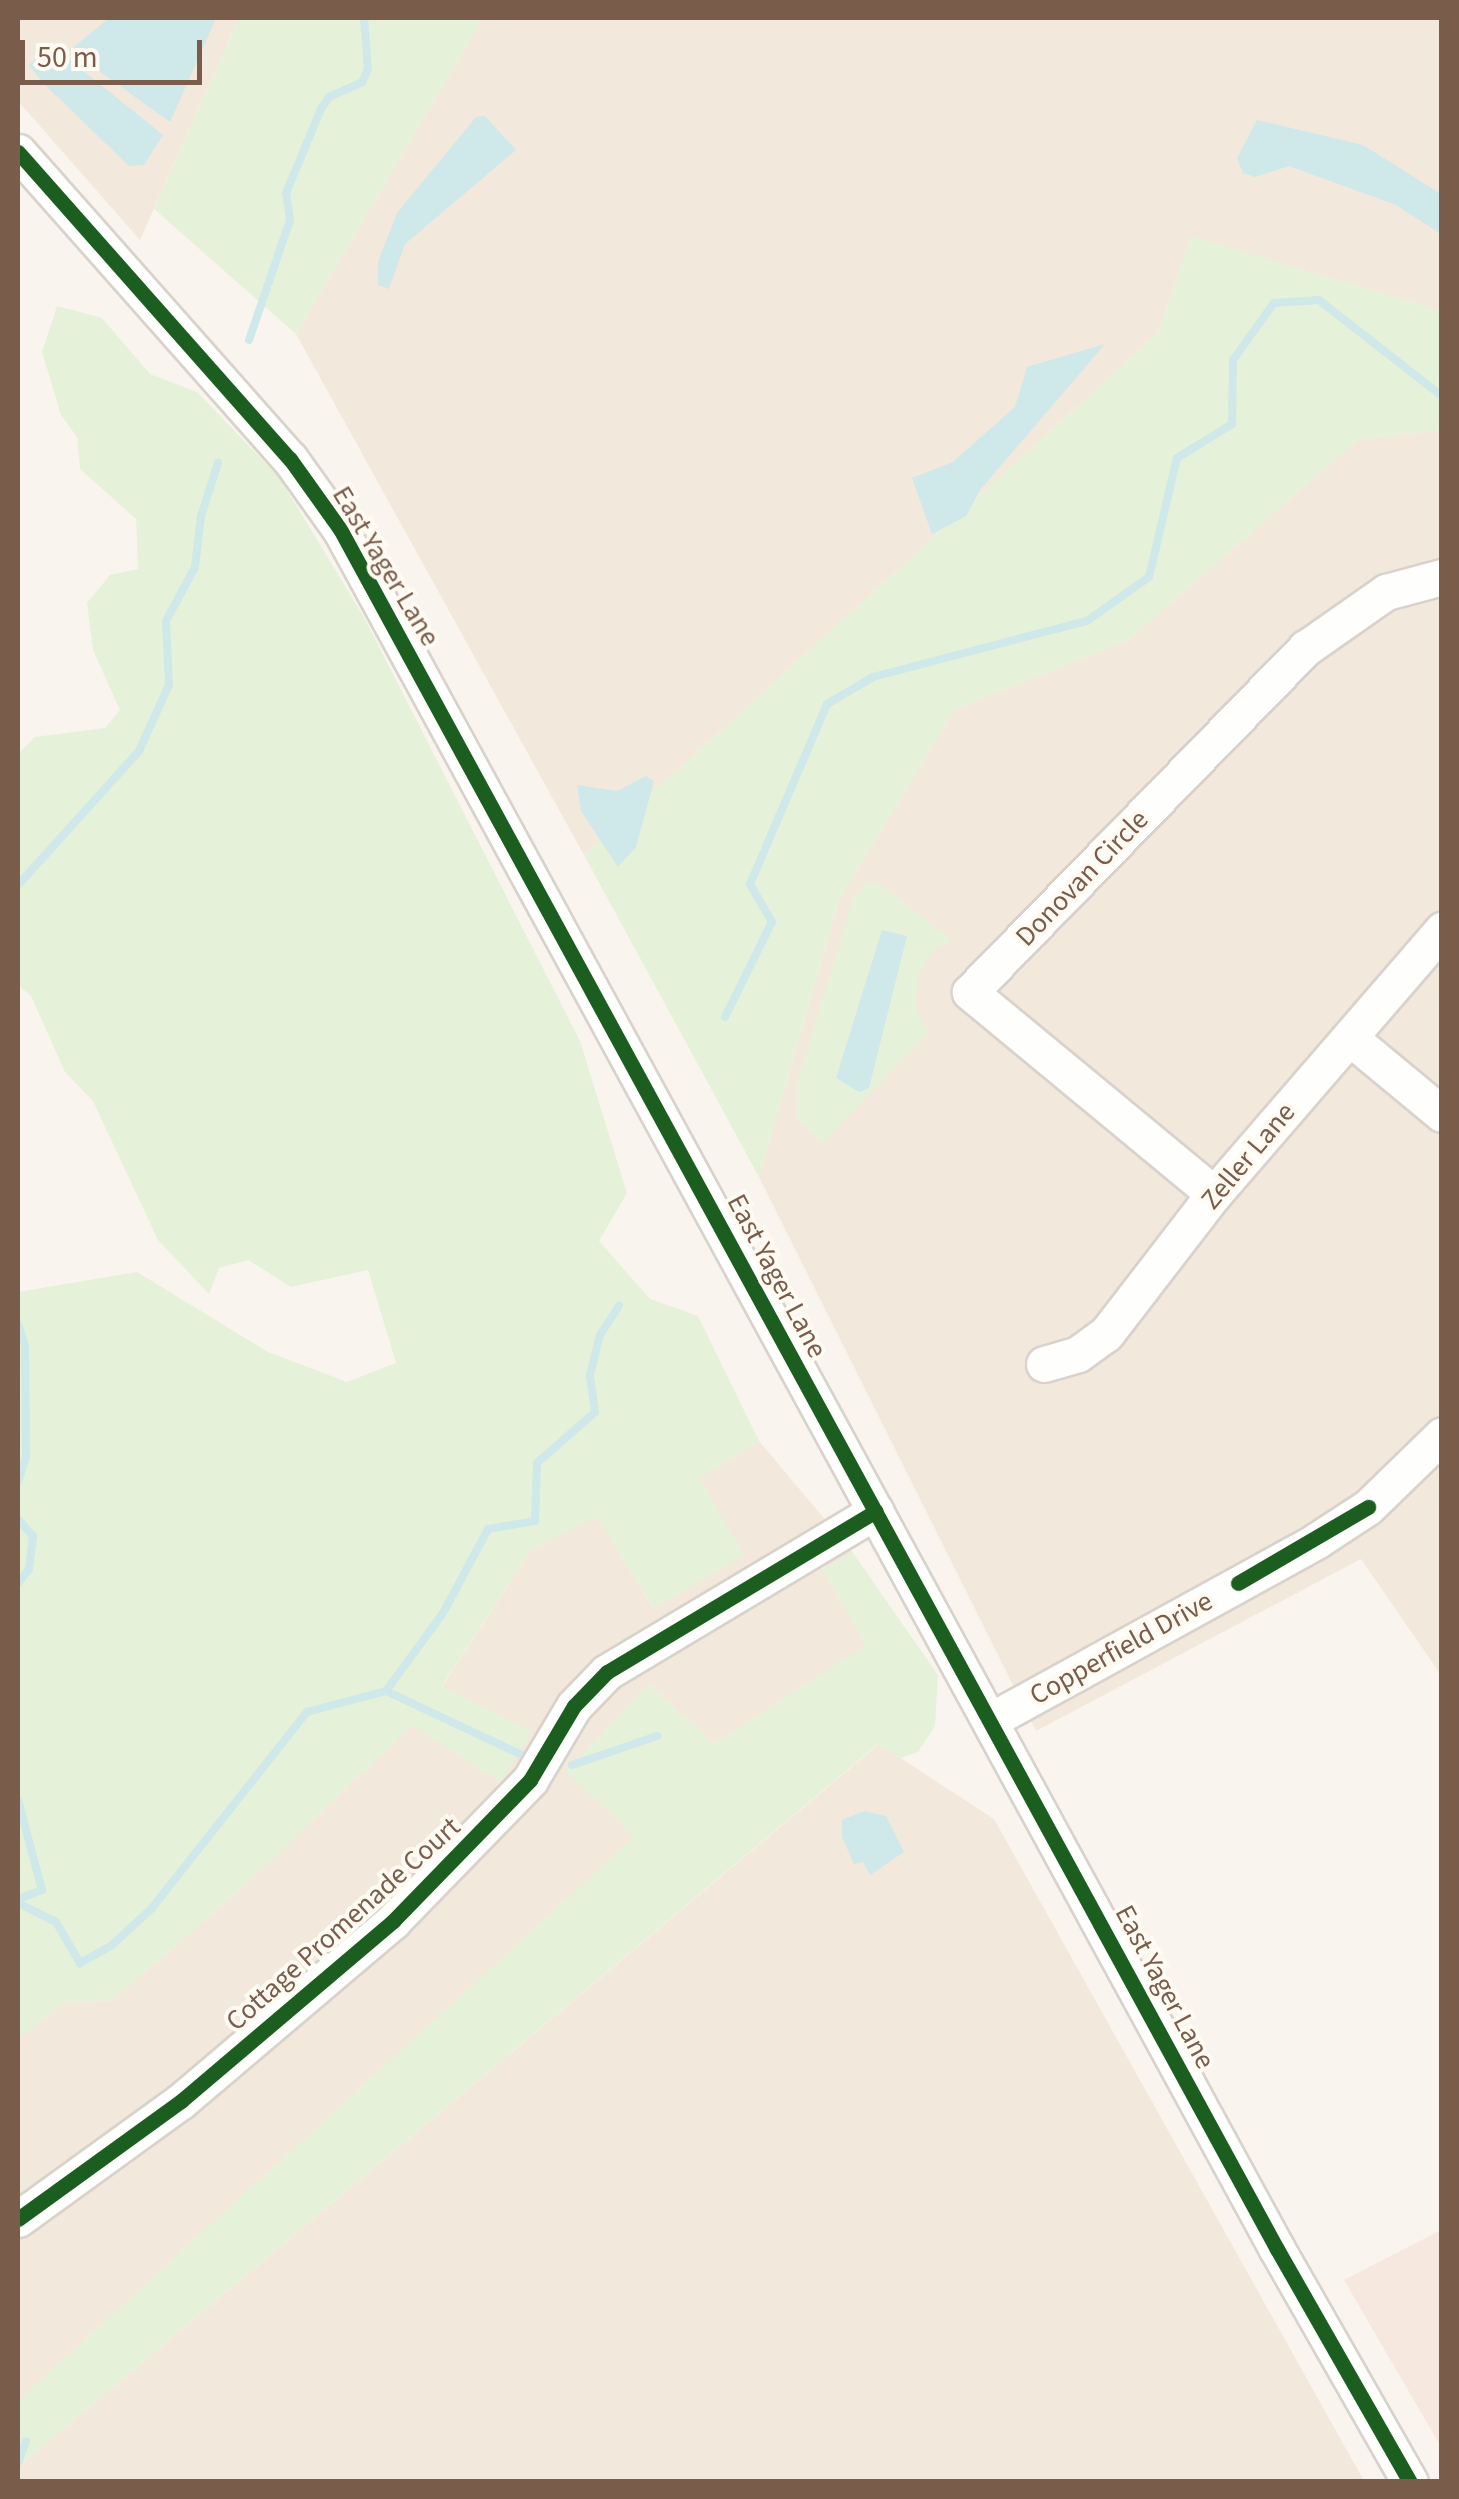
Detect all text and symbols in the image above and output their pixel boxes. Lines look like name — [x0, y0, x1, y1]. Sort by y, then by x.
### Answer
scale bar — [25, 20, 208, 82]
text: 50 m — [37, 36, 98, 79]
street label: East Yager Lane — [325, 480, 447, 652]
street label: Donovan Circle — [1009, 803, 1155, 953]
street label: Zeller Lane — [1194, 1096, 1302, 1216]
street label: East Yager Lane — [720, 1188, 834, 1364]
street label: Copperfield Drive — [1024, 1584, 1218, 1712]
street label: Cottage Promenade Court — [219, 1810, 467, 2038]
street label: East Yager Lane — [1108, 1899, 1222, 2075]

